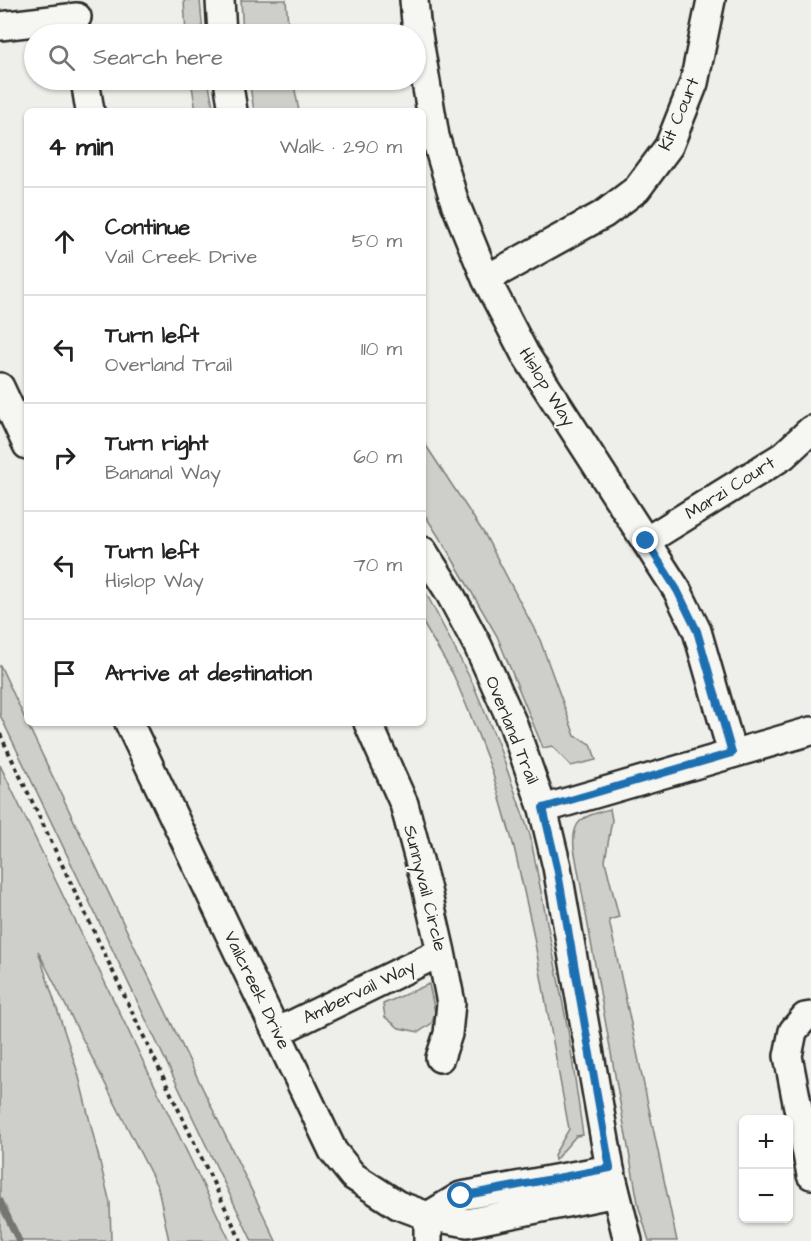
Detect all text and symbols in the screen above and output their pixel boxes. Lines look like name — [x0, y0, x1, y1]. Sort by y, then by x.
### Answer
search box — [24, 24, 426, 90]
icon: search — [45, 41, 78, 74]
text: Search here — [93, 42, 223, 73]
street label: Kit Court — [652, 73, 706, 154]
text: 4 min — [48, 129, 113, 165]
text: Walk · 290 m — [280, 133, 402, 161]
text: Continue — [105, 212, 190, 243]
icon: ahead — [48, 225, 81, 258]
text: 50 m — [352, 227, 402, 255]
text: Vail Creek Drive — [105, 243, 257, 271]
text: Turn left — [105, 320, 199, 351]
icon: left — [48, 333, 81, 366]
text: 110 m — [361, 335, 402, 363]
street label: Hislop Way — [512, 343, 581, 432]
text: Overland Trail — [105, 351, 232, 379]
text: Turn right — [105, 428, 208, 459]
icon: right — [48, 441, 81, 474]
text: 60 m — [353, 443, 402, 471]
street label: Marzi Court — [680, 450, 781, 526]
text: Bananal Way — [105, 459, 221, 487]
route end — [632, 527, 658, 553]
text: Turn left — [105, 536, 199, 567]
icon: left — [48, 549, 81, 582]
text: 70 m — [354, 551, 402, 579]
text: Hislop Way — [105, 567, 204, 595]
icon: arrive — [48, 657, 81, 690]
text: Arrive at destination — [105, 658, 312, 689]
street label: Overland Trail — [479, 672, 545, 788]
street label: Sunnyvail Circle — [396, 822, 453, 954]
street label: Vailcreek Drive — [218, 927, 297, 1053]
street label: Ambervail Way — [298, 954, 420, 1031]
map controls — [739, 1115, 793, 1223]
button: + — [739, 1115, 793, 1169]
button: − — [739, 1169, 793, 1223]
route start — [447, 1182, 473, 1208]

